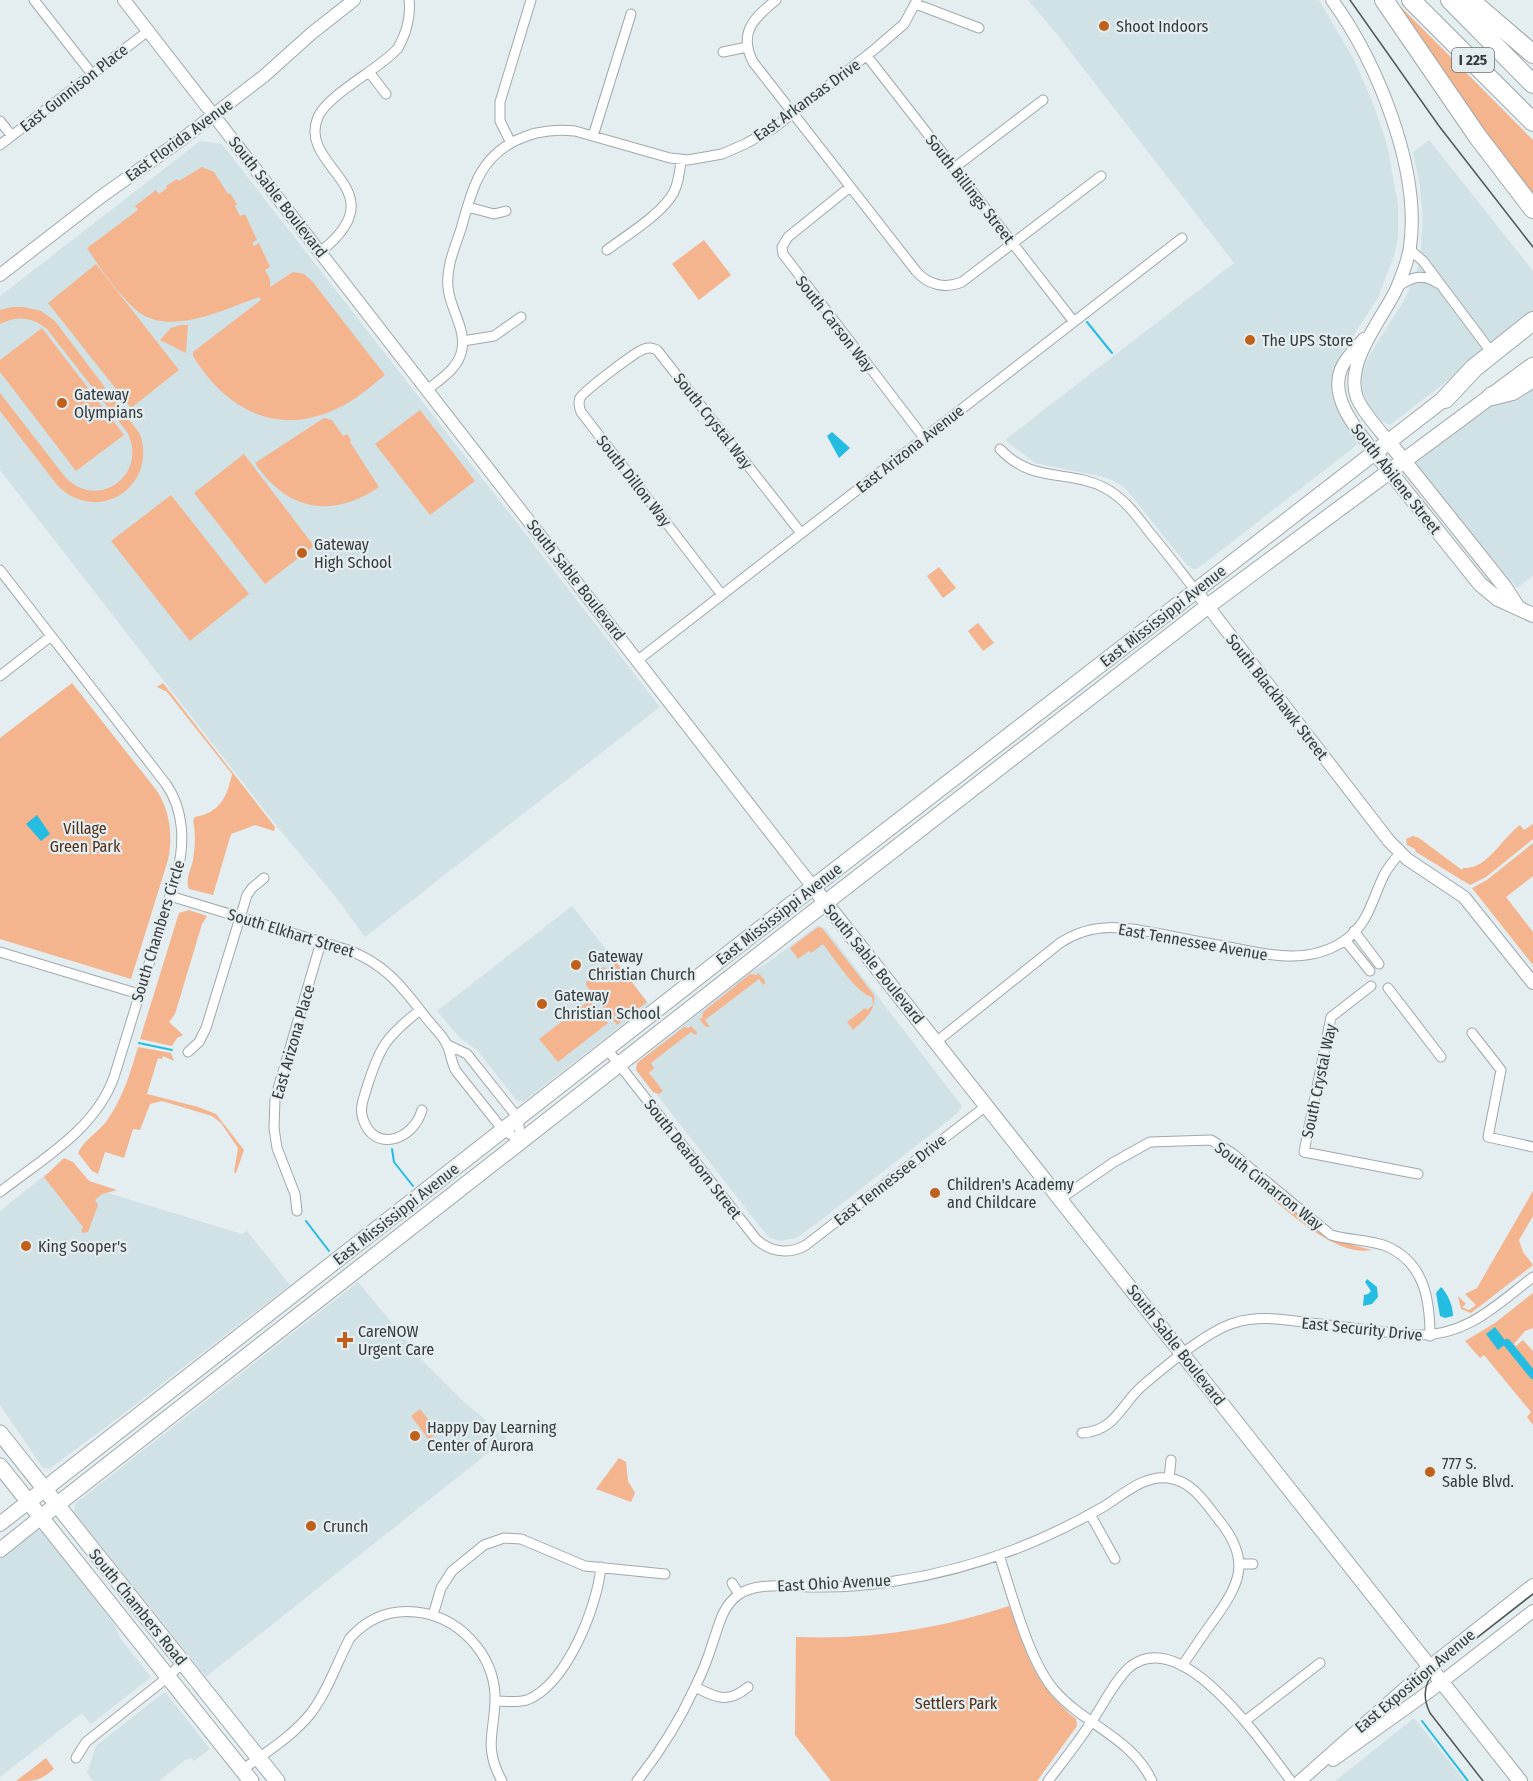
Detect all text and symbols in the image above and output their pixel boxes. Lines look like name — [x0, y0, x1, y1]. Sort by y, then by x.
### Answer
place label: Shoot Indoors — [1116, 17, 1209, 36]
marker: Shoot Indoors — [1097, 19, 1111, 33]
street label: East Gunnison Place — [16, 40, 132, 136]
road number: I 225 — [1452, 48, 1494, 72]
street label: East Arkansas Drive — [750, 55, 864, 145]
street label: East Florida Avenue — [122, 95, 236, 185]
street label: South Billings Street — [922, 131, 1019, 248]
street label: South Sable Boulevard — [225, 133, 331, 261]
street label: South Carson Way — [791, 272, 879, 377]
place label: The UPS Store — [1262, 331, 1353, 350]
marker: The UPS Store — [1243, 333, 1257, 347]
street label: South Crystal Way — [670, 369, 757, 473]
place label: Gateway Olympians — [74, 385, 143, 422]
marker: Gateway Olympians — [55, 396, 69, 410]
street label: East Arizona Avenue — [852, 401, 968, 497]
street label: South Abilene Street — [1347, 420, 1445, 538]
street label: South Dillon Way — [592, 432, 676, 531]
street label: South Sable Boulevard — [523, 516, 629, 644]
place label: Gateway High School — [314, 535, 392, 572]
marker: Gateway High School — [295, 546, 309, 560]
street label: East Mississippi Avenue — [1096, 561, 1230, 671]
street label: South Blackhawk Street — [1222, 630, 1332, 764]
park label: Village Green Park — [50, 819, 121, 856]
street label: South Chambers Circle — [127, 858, 189, 1004]
street label: East Mississippi Avenue — [712, 859, 846, 969]
street label: South Sable Boulevard — [820, 900, 928, 1028]
street label: South Elkhart Street — [225, 905, 357, 962]
street label: East Tennessee Avenue — [1117, 920, 1269, 965]
place label: Gateway Christian Church — [588, 947, 695, 984]
marker: Gateway Christian Church — [569, 958, 583, 972]
street label: East Arizona Place — [268, 982, 318, 1101]
place label: Gateway Christian School — [554, 986, 660, 1023]
marker: Gateway Christian School — [535, 997, 549, 1011]
street label: South Crystal Way — [1298, 1021, 1341, 1140]
street label: South Dearborn Street — [640, 1095, 746, 1223]
street label: East Tennessee Drive — [830, 1130, 950, 1230]
street label: South Cimarron Way — [1211, 1138, 1328, 1235]
street label: East Mississippi Avenue — [329, 1159, 463, 1269]
place label: Children's Academy and Childcare — [947, 1175, 1075, 1212]
marker: Children's Academy and Childcare — [928, 1186, 942, 1200]
place label: King Sooper's — [38, 1237, 127, 1256]
marker: King Sooper's — [19, 1239, 33, 1253]
street label: South Sable Boulevard — [1123, 1281, 1229, 1409]
street label: East Security Drive — [1301, 1313, 1423, 1345]
place label: CareNOW Urgent Care — [358, 1322, 434, 1359]
marker: CareNOW Urgent Care — [336, 1331, 354, 1349]
place label: Happy Day Learning Center of Aurora — [427, 1418, 557, 1455]
marker: Happy Day Learning Center of Aurora — [408, 1429, 422, 1443]
place label: 777 S. Sable Blvd. — [1442, 1454, 1514, 1491]
marker: 777 S. Sable Blvd. — [1423, 1465, 1437, 1479]
place label: Crunch — [323, 1517, 369, 1536]
marker: Crunch — [304, 1519, 318, 1533]
street label: South Chambers Road — [85, 1545, 191, 1669]
street label: East Ohio Avenue — [777, 1571, 891, 1595]
street label: East Exposition Avenue — [1351, 1625, 1479, 1737]
park label: Settlers Park — [915, 1694, 998, 1713]

